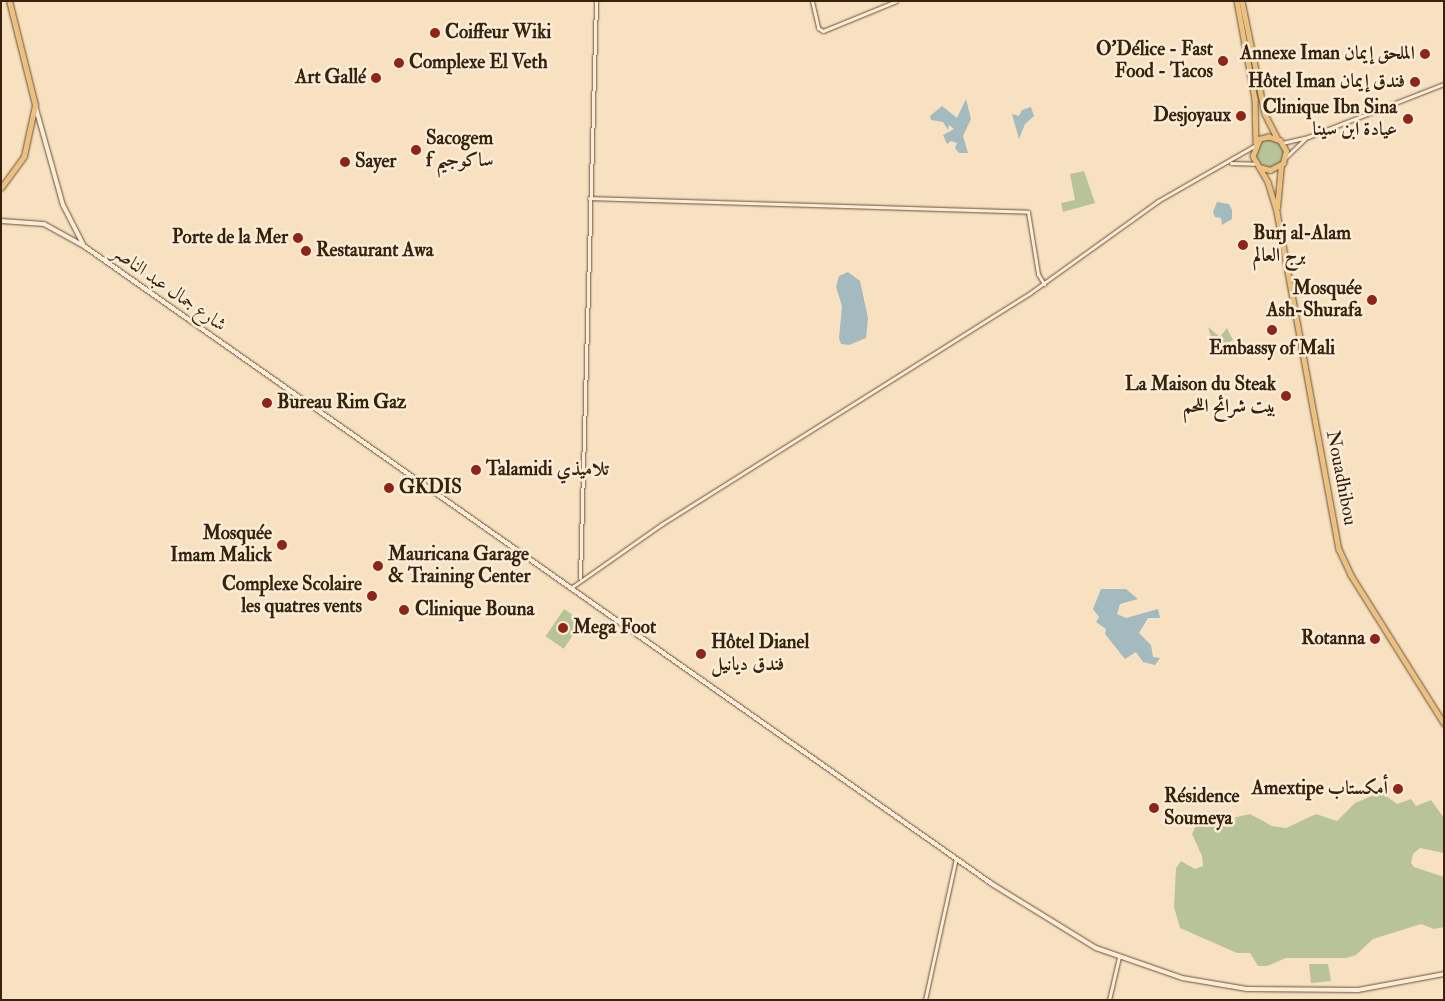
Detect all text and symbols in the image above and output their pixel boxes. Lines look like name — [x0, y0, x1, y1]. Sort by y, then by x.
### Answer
place label: Coiffeur Wiki — [445, 22, 551, 44]
marker: Coiffeur Wiki — [429, 27, 441, 39]
place label: O'Délice - Fast Food - Tacos — [1096, 39, 1213, 83]
place label: Annexe Iman الملحق إيمان — [1240, 43, 1415, 65]
marker: Annexe Iman الملحق إيمان — [1419, 48, 1431, 60]
place label: Complexe El Veth — [409, 52, 548, 74]
marker: O'Délice - Fast Food - Tacos — [1217, 55, 1229, 67]
marker: Complexe El Veth — [393, 57, 405, 69]
place label: Art Gallé — [295, 67, 366, 89]
place label: Hôtel Iman فندق إيمان — [1248, 71, 1405, 93]
marker: Art Gallé — [370, 72, 382, 84]
marker: Hôtel Iman فندق إيمان — [1409, 76, 1421, 88]
place label: Clinique Ibn Sina عيادة ابن سينا — [1263, 97, 1397, 141]
place label: Desjoyaux — [1153, 105, 1231, 127]
marker: Desjoyaux — [1235, 110, 1247, 122]
marker: Clinique Ibn Sina عيادة ابن سينا — [1401, 112, 1415, 126]
place label: Sacogem f ساكوجيم — [426, 128, 493, 172]
marker: Sacogem f ساكوجيم — [410, 144, 422, 156]
place label: Sayer — [355, 151, 396, 173]
marker: Sayer — [339, 156, 351, 168]
place label: Burj al-Alam برج العالم — [1253, 223, 1351, 267]
place label: Porte de la Mer — [172, 227, 288, 249]
marker: Porte de la Mer — [292, 232, 304, 244]
marker: Burj al-Alam برج العالم — [1237, 239, 1249, 251]
place label: Restaurant Awa — [316, 240, 434, 262]
street label: شارع جمال عبد الناصر — [107, 241, 231, 337]
marker: Restaurant Awa — [300, 245, 312, 257]
place label: Mosquée Ash-Shurafa — [1266, 278, 1362, 322]
marker: Mosquée Ash-Shurafa — [1366, 294, 1378, 306]
marker: Embassy of Mali — [1266, 324, 1278, 336]
place label: Embassy of Mali — [1209, 338, 1335, 360]
place label: La Maison du Steak بيت شرائح اللحم — [1125, 374, 1276, 418]
marker: La Maison du Steak بيت شرائح اللحم — [1280, 390, 1292, 402]
place label: Bureau Rim Gaz — [277, 392, 406, 414]
marker: Bureau Rim Gaz — [261, 397, 273, 409]
street label: Nouadhibou — [1321, 429, 1361, 527]
place label: Talamidi تلاميذي — [486, 459, 609, 481]
marker: Talamidi تلاميذي — [470, 464, 482, 476]
place label: GKDIS — [399, 477, 462, 499]
marker: GKDIS — [383, 482, 395, 494]
place label: Mosquée Imam Malick — [170, 523, 272, 567]
marker: Mosquée Imam Malick — [276, 539, 288, 551]
place label: Mauricana Garage & Training Center — [388, 544, 531, 588]
marker: Mauricana Garage & Training Center — [372, 560, 384, 572]
place label: Complexe Scolaire les quatres vents — [222, 574, 362, 618]
marker: Complexe Scolaire les quatres vents — [366, 590, 378, 602]
place label: Clinique Bouna — [415, 599, 534, 621]
marker: Clinique Bouna — [397, 603, 411, 617]
place label: Mega Foot — [573, 617, 656, 639]
marker: Mega Foot — [557, 622, 569, 634]
place label: Rotanna — [1301, 628, 1365, 650]
place label: Hôtel Dianel فندق ديانيل — [711, 632, 809, 676]
marker: Rotanna — [1369, 633, 1381, 645]
marker: Hôtel Dianel فندق ديانيل — [695, 648, 707, 660]
place label: Amextipe أمكستاب — [1252, 778, 1388, 800]
marker: Amextipe أمكستاب — [1392, 783, 1404, 795]
place label: Résidence Soumeya — [1164, 786, 1240, 830]
marker: Résidence Soumeya — [1148, 802, 1160, 814]

